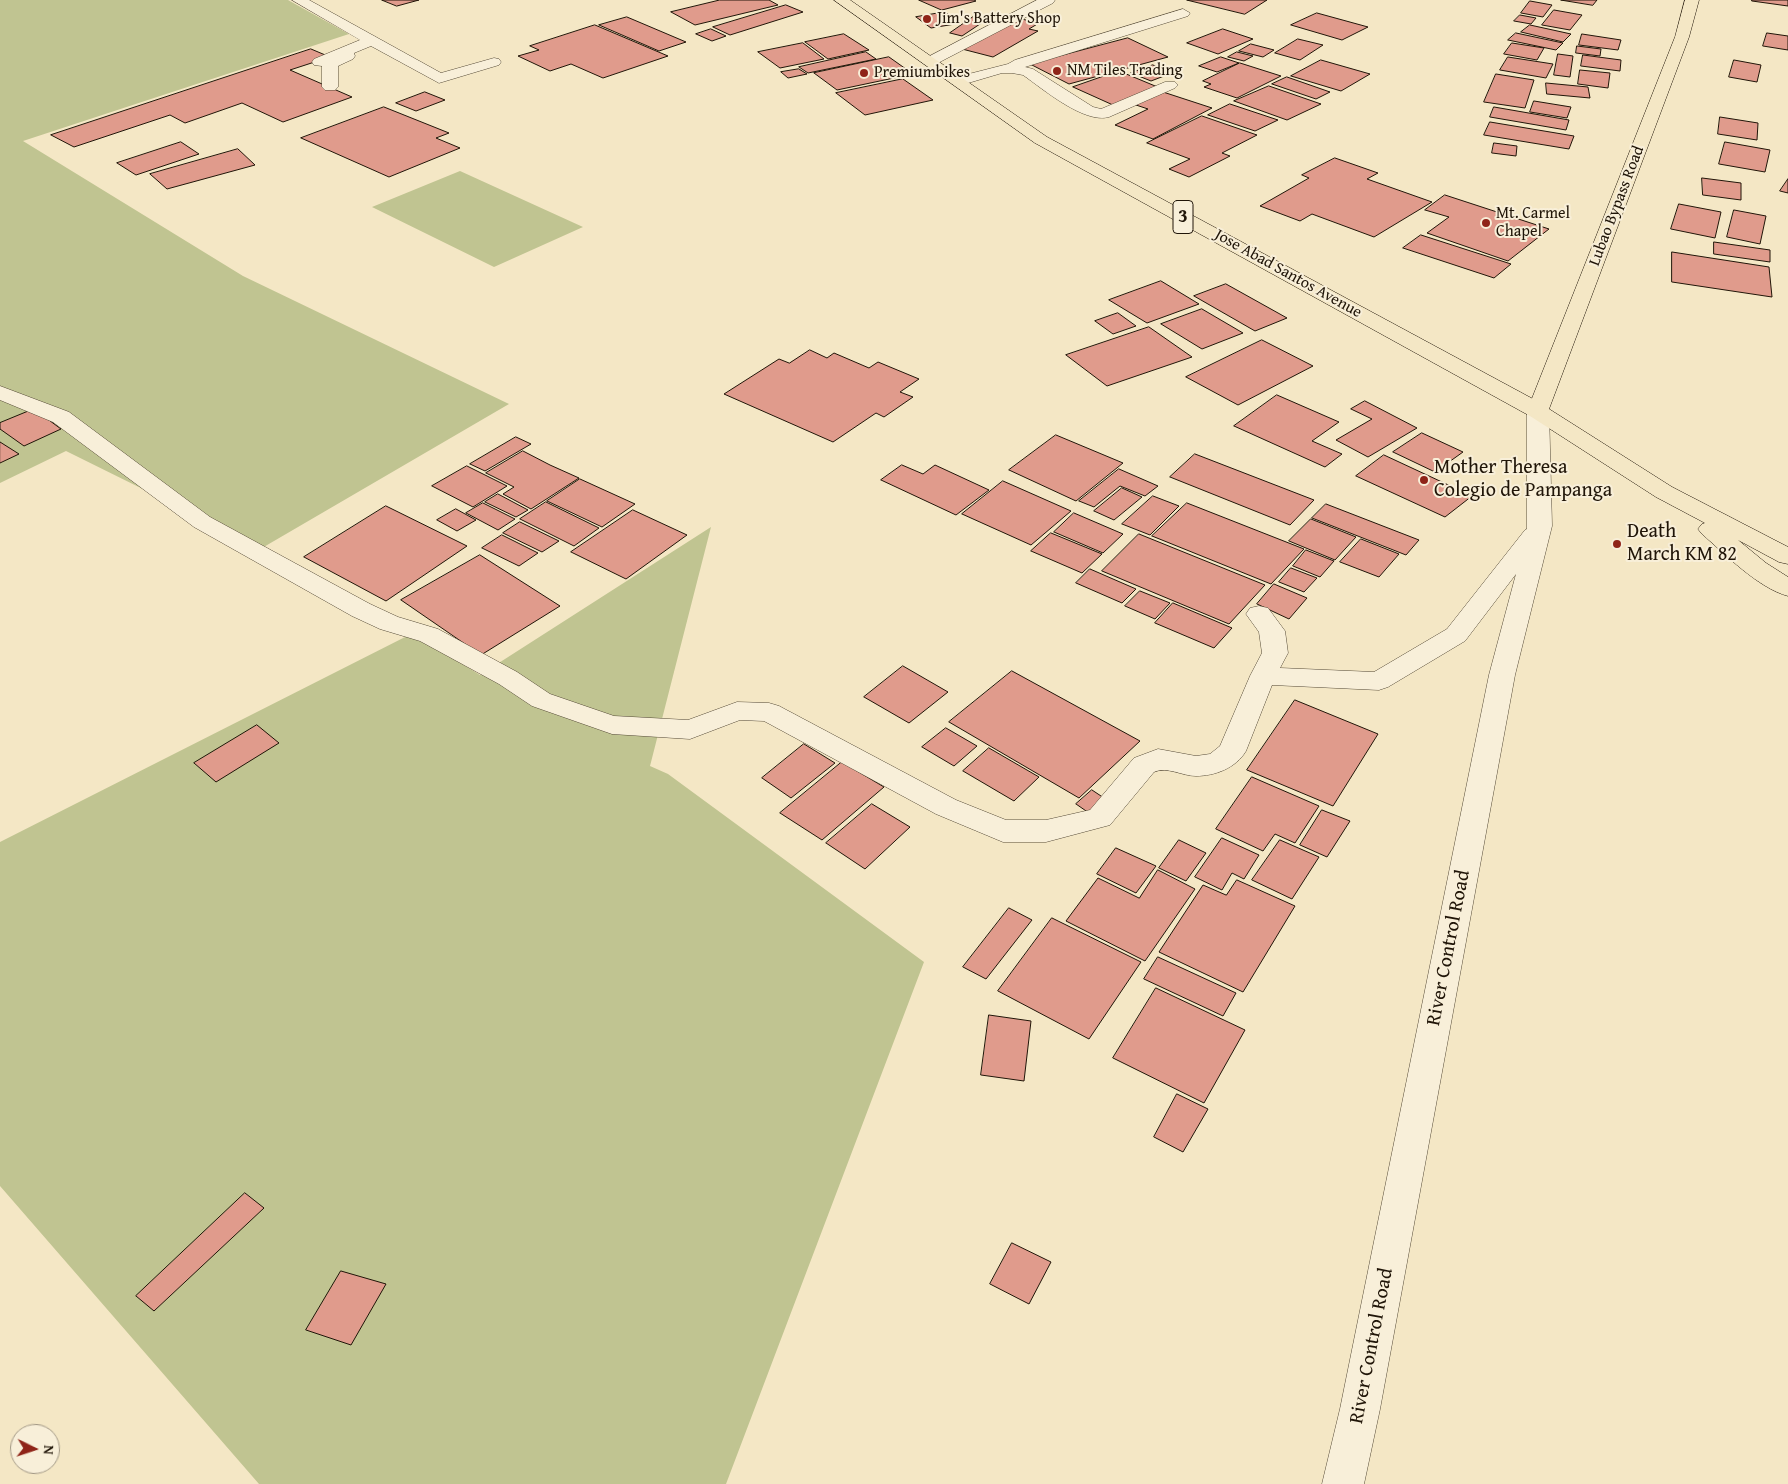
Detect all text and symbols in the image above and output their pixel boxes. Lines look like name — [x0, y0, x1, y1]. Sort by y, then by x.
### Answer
place label: Jim's Battery Shop — [937, 9, 1061, 29]
marker: Jim's Battery Shop — [921, 13, 933, 25]
place label: NM Tiles Trading — [1067, 61, 1182, 81]
place label: Premiumbikes — [874, 63, 970, 83]
marker: NM Tiles Trading — [1051, 65, 1063, 77]
marker: Premiumbikes — [858, 67, 870, 79]
street label: Lubao Bypass Road — [1585, 143, 1649, 269]
road number: 3 — [1173, 200, 1193, 233]
place label: Mt. Carmel Chapel — [1496, 204, 1570, 242]
marker: Mt. Carmel Chapel — [1480, 217, 1492, 229]
street label: Jose Abad Santos Avenue — [1211, 226, 1365, 322]
place label: Mother Theresa Colegio de Pampanga — [1434, 456, 1612, 503]
marker: Mother Theresa Colegio de Pampanga — [1418, 474, 1430, 486]
place label: Death March KM 82 — [1627, 520, 1737, 567]
marker: Death March KM 82 — [1611, 538, 1623, 550]
street label: River Control Road — [1422, 868, 1476, 1028]
street label: River Control Road — [1345, 1266, 1399, 1426]
north arrow — [10, 1424, 60, 1474]
text: N — [39, 1445, 59, 1455]

